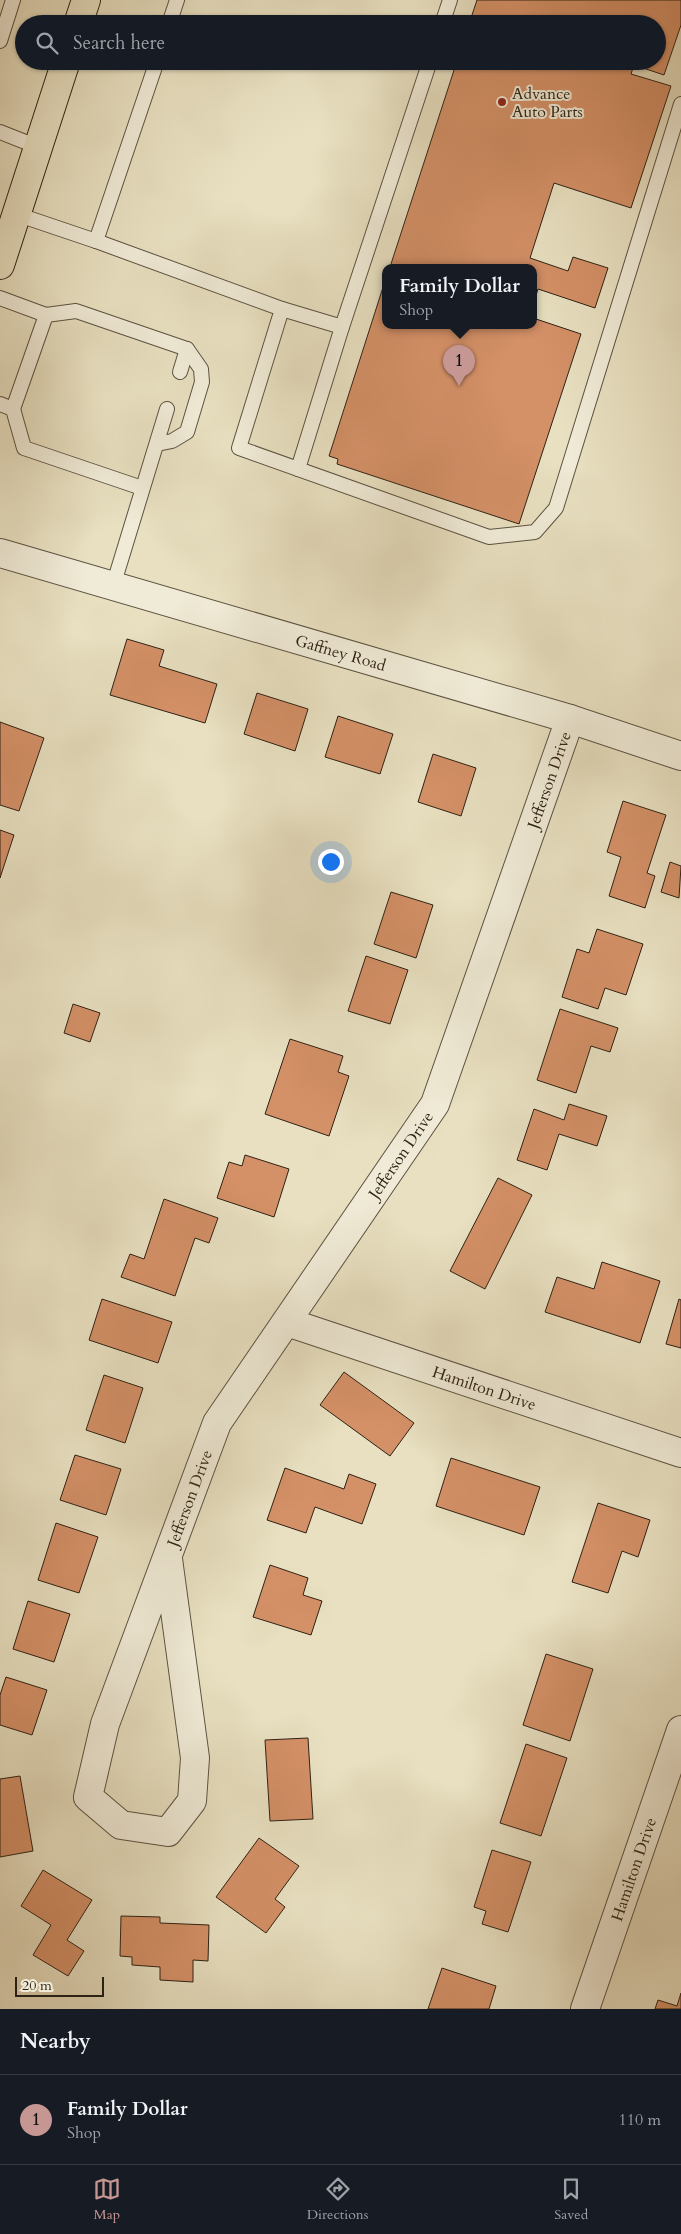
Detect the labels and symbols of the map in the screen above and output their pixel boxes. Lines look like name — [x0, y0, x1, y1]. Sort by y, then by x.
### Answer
place label: Advance Auto Parts — [512, 83, 583, 123]
marker: Advance Auto Parts — [496, 96, 508, 108]
pin: 1 — [443, 345, 475, 386]
street label: Gaffney Road — [293, 630, 389, 677]
street label: Jefferson Drive — [522, 729, 577, 834]
your location — [318, 849, 344, 875]
street label: Jefferson Drive — [362, 1107, 439, 1205]
street label: Hamilton Drive — [429, 1361, 539, 1416]
street label: Jefferson Drive — [161, 1447, 218, 1552]
street label: Hamilton Drive — [606, 1815, 662, 1924]
scale bar — [15, 1974, 104, 1997]

